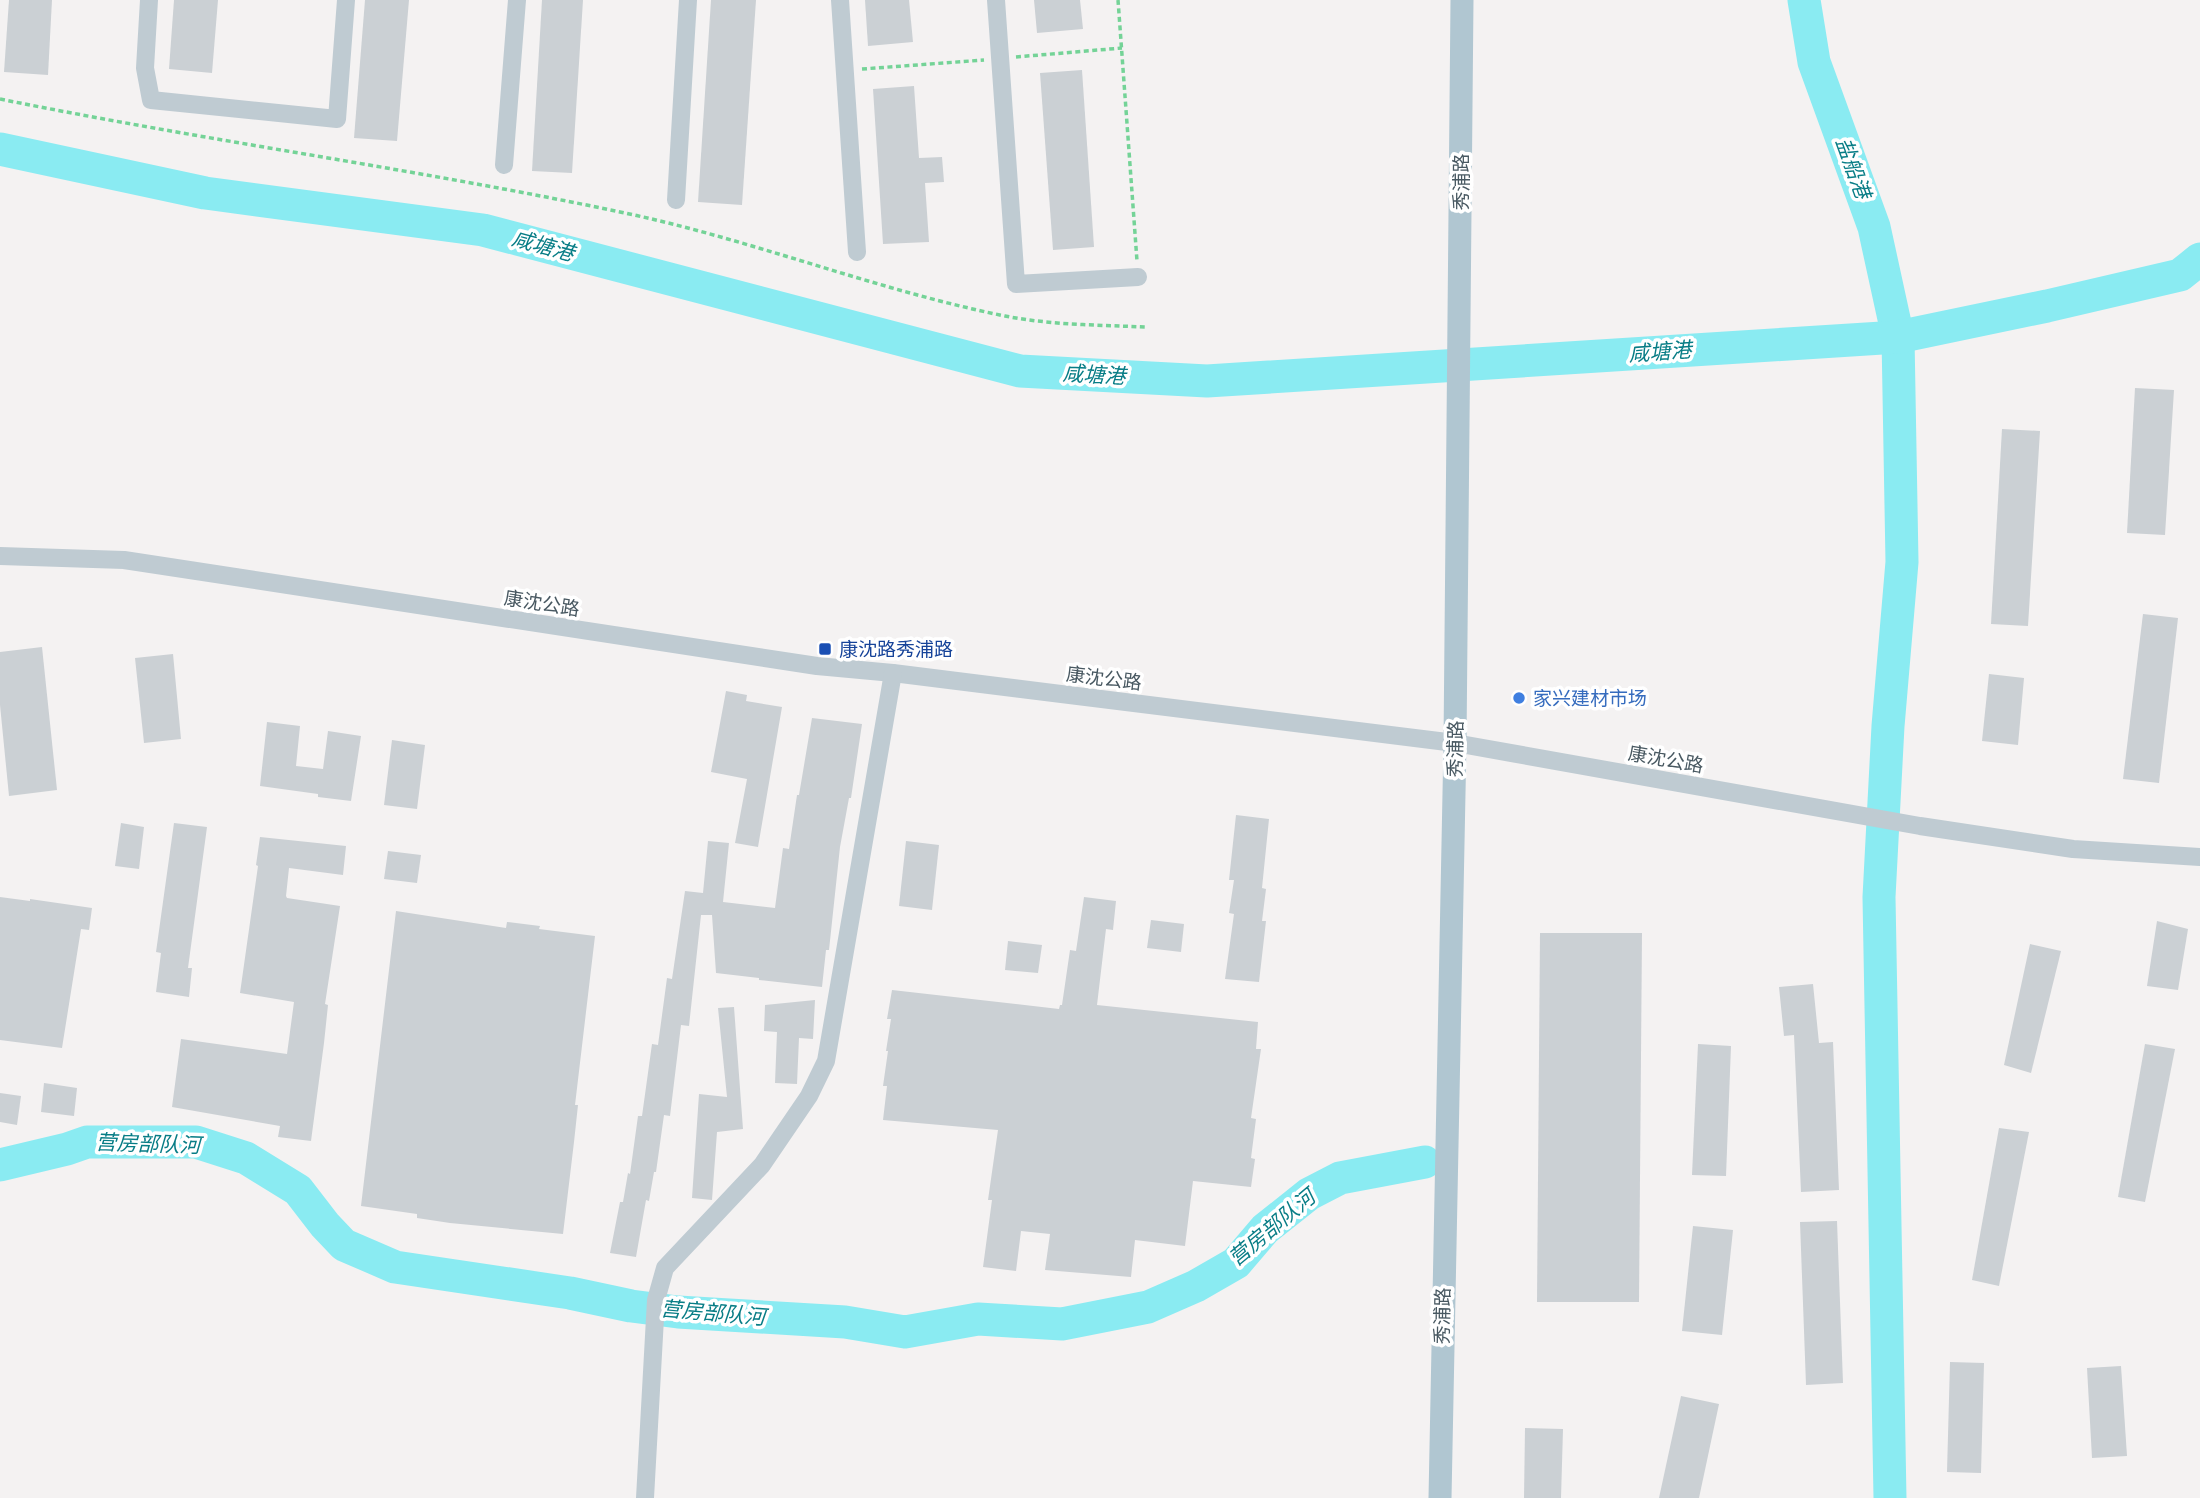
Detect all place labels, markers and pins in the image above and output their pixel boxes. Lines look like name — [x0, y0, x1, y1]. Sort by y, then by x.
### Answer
place label: 康沈路秀浦路 — [839, 637, 953, 661]
marker: 康沈路秀浦路 — [817, 641, 833, 657]
place label: 家兴建材市场 — [1533, 686, 1647, 710]
marker: 家兴建材市场 — [1511, 690, 1527, 706]

